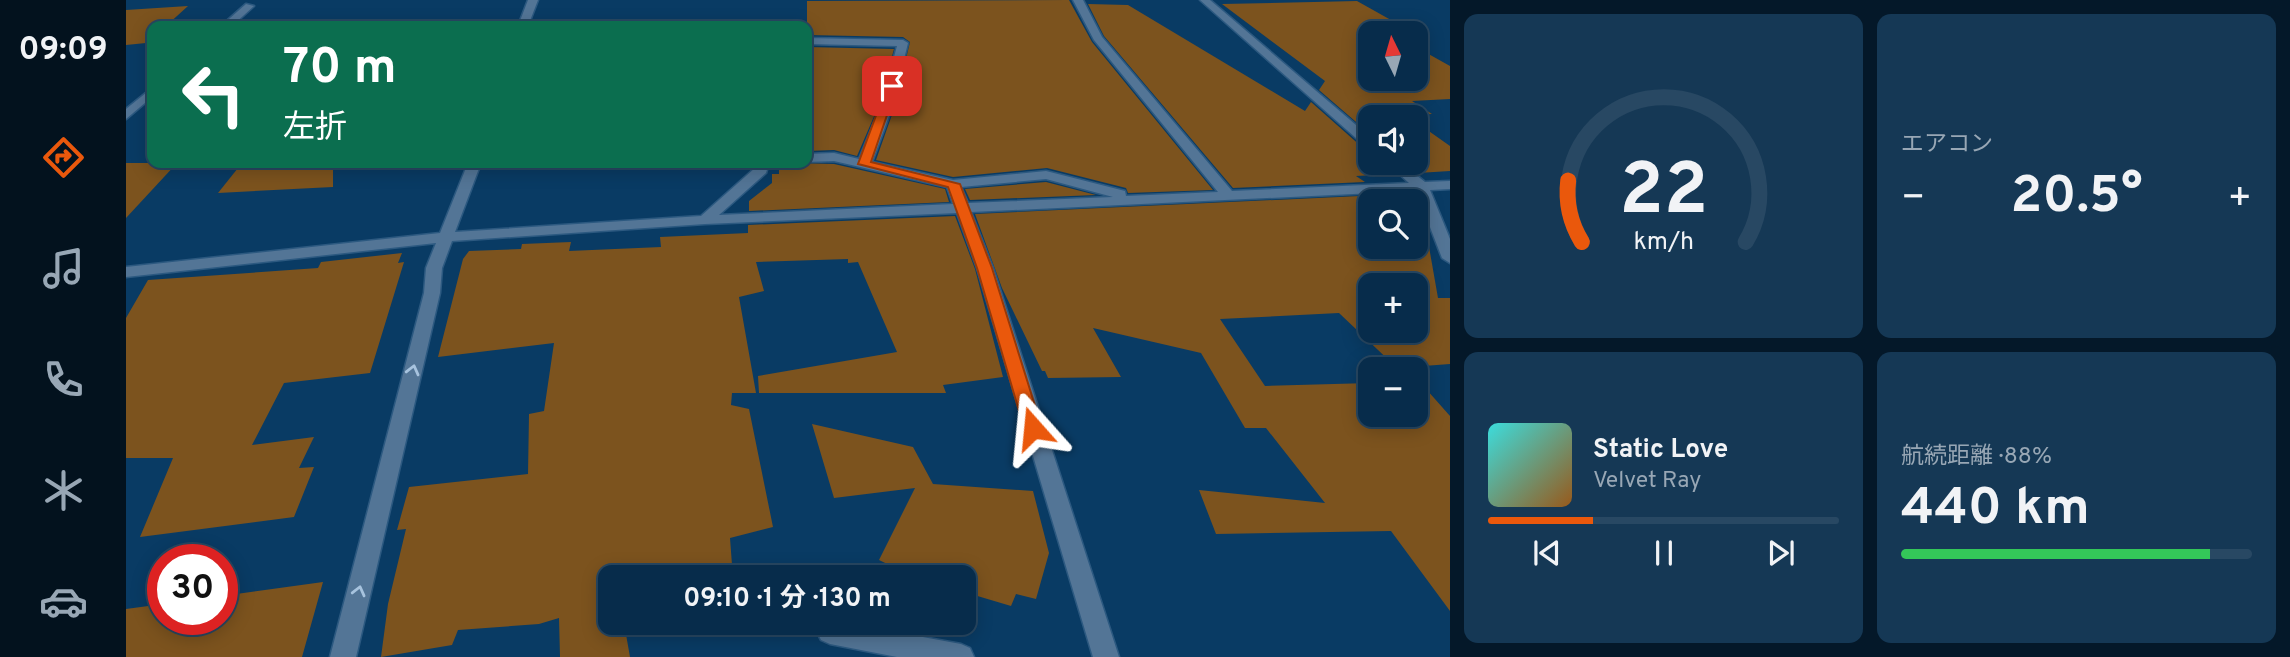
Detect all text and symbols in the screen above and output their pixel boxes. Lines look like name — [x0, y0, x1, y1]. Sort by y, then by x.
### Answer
north arrow — [1358, 21, 1428, 91]
map controls — [1358, 21, 1428, 427]
text: 09:09 — [18, 31, 108, 71]
text: 70 m — [283, 39, 397, 101]
icon: left — [168, 49, 259, 140]
pin — [862, 56, 922, 116]
icon: arrive — [873, 67, 911, 105]
button: sound — [1358, 105, 1428, 175]
text: 左折 — [283, 109, 347, 149]
text: エアコン — [1901, 131, 1993, 160]
icon: directions — [39, 133, 88, 182]
text: 22 — [1619, 148, 1708, 240]
text: 20.5° — [2010, 165, 2143, 231]
text: − — [1901, 175, 1926, 224]
text: + — [2227, 175, 2252, 224]
button: search — [1358, 189, 1428, 259]
text: km/h — [1633, 227, 1694, 259]
icon: music — [39, 244, 88, 293]
button: + — [1358, 273, 1428, 343]
icon: phone — [39, 355, 88, 404]
button: − — [1358, 357, 1428, 427]
one-way arrow — [405, 364, 420, 376]
position arrow — [996, 391, 1070, 465]
text: Static Love — [1593, 434, 1728, 467]
text: 航続距離 · 88% — [1901, 443, 2052, 472]
icon: climate — [39, 466, 88, 515]
text: Velvet Ray — [1593, 467, 1701, 496]
text: 440 km — [1901, 477, 2090, 543]
icon: previous — [1528, 534, 1566, 572]
icon: pause — [1645, 534, 1683, 572]
icon: next — [1762, 534, 1800, 572]
speed limit sign: 30 — [147, 544, 238, 635]
icon: car — [39, 577, 88, 626]
text: 09:10 · 1 分 · 130 m — [683, 583, 891, 616]
one-way arrow — [351, 585, 365, 597]

